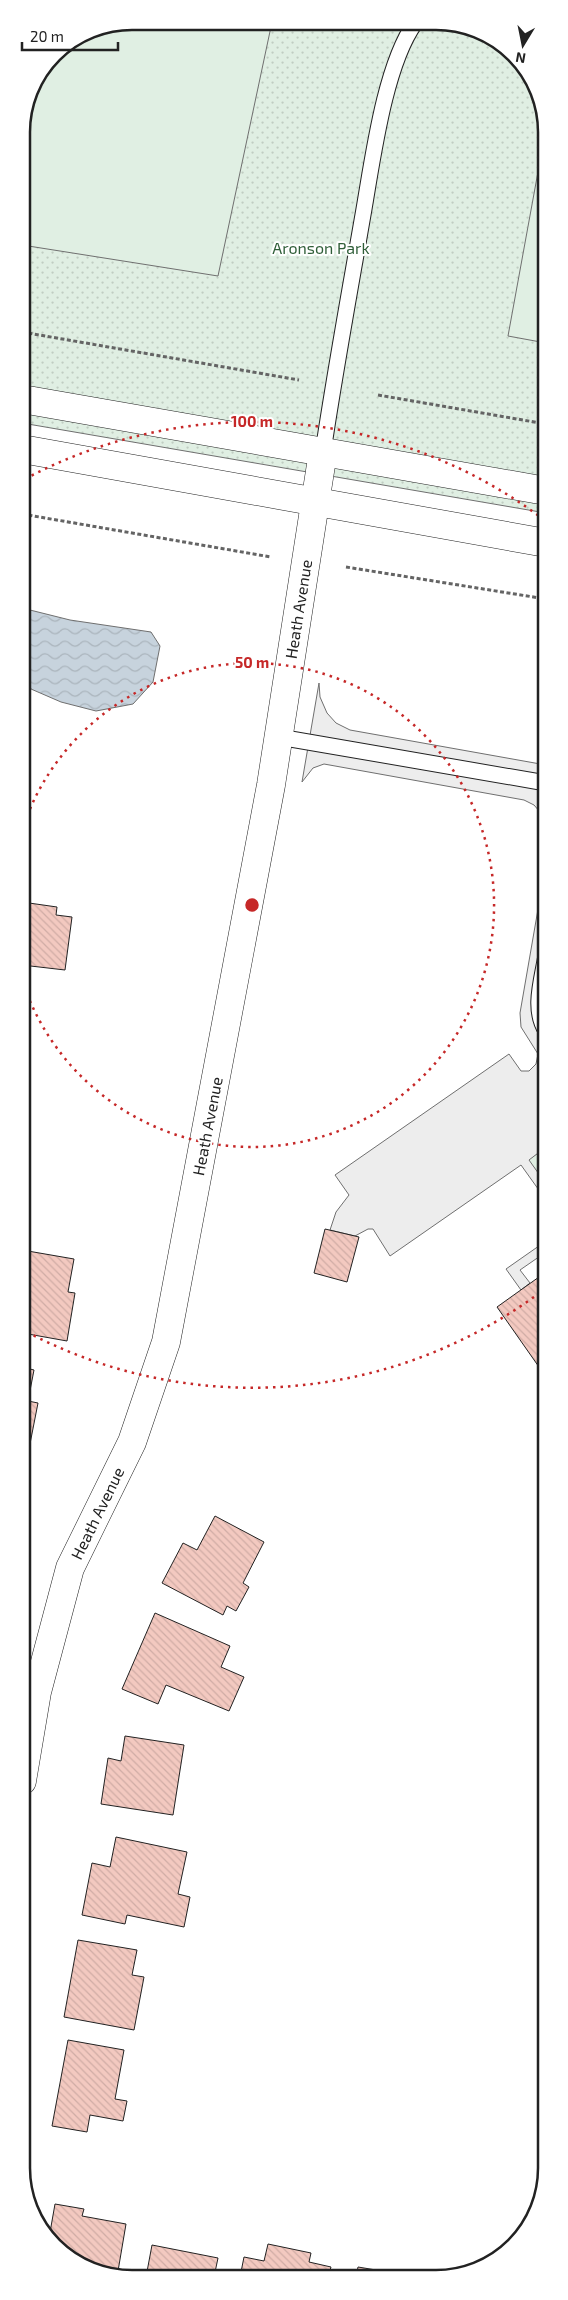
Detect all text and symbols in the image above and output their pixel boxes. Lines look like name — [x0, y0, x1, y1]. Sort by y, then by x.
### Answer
scale bar — [22, 20, 119, 52]
north arrow — [498, 20, 548, 70]
text: 20 m — [30, 27, 64, 45]
text: N — [514, 49, 527, 68]
park label: Aronson Park — [272, 238, 370, 257]
text: 100 m — [231, 412, 273, 430]
street label: Heath Avenue — [281, 558, 315, 660]
text: 50 m — [235, 653, 269, 671]
centre of rings — [243, 896, 261, 914]
street label: Heath Avenue — [188, 1075, 226, 1177]
street label: Heath Avenue — [66, 1464, 128, 1562]

